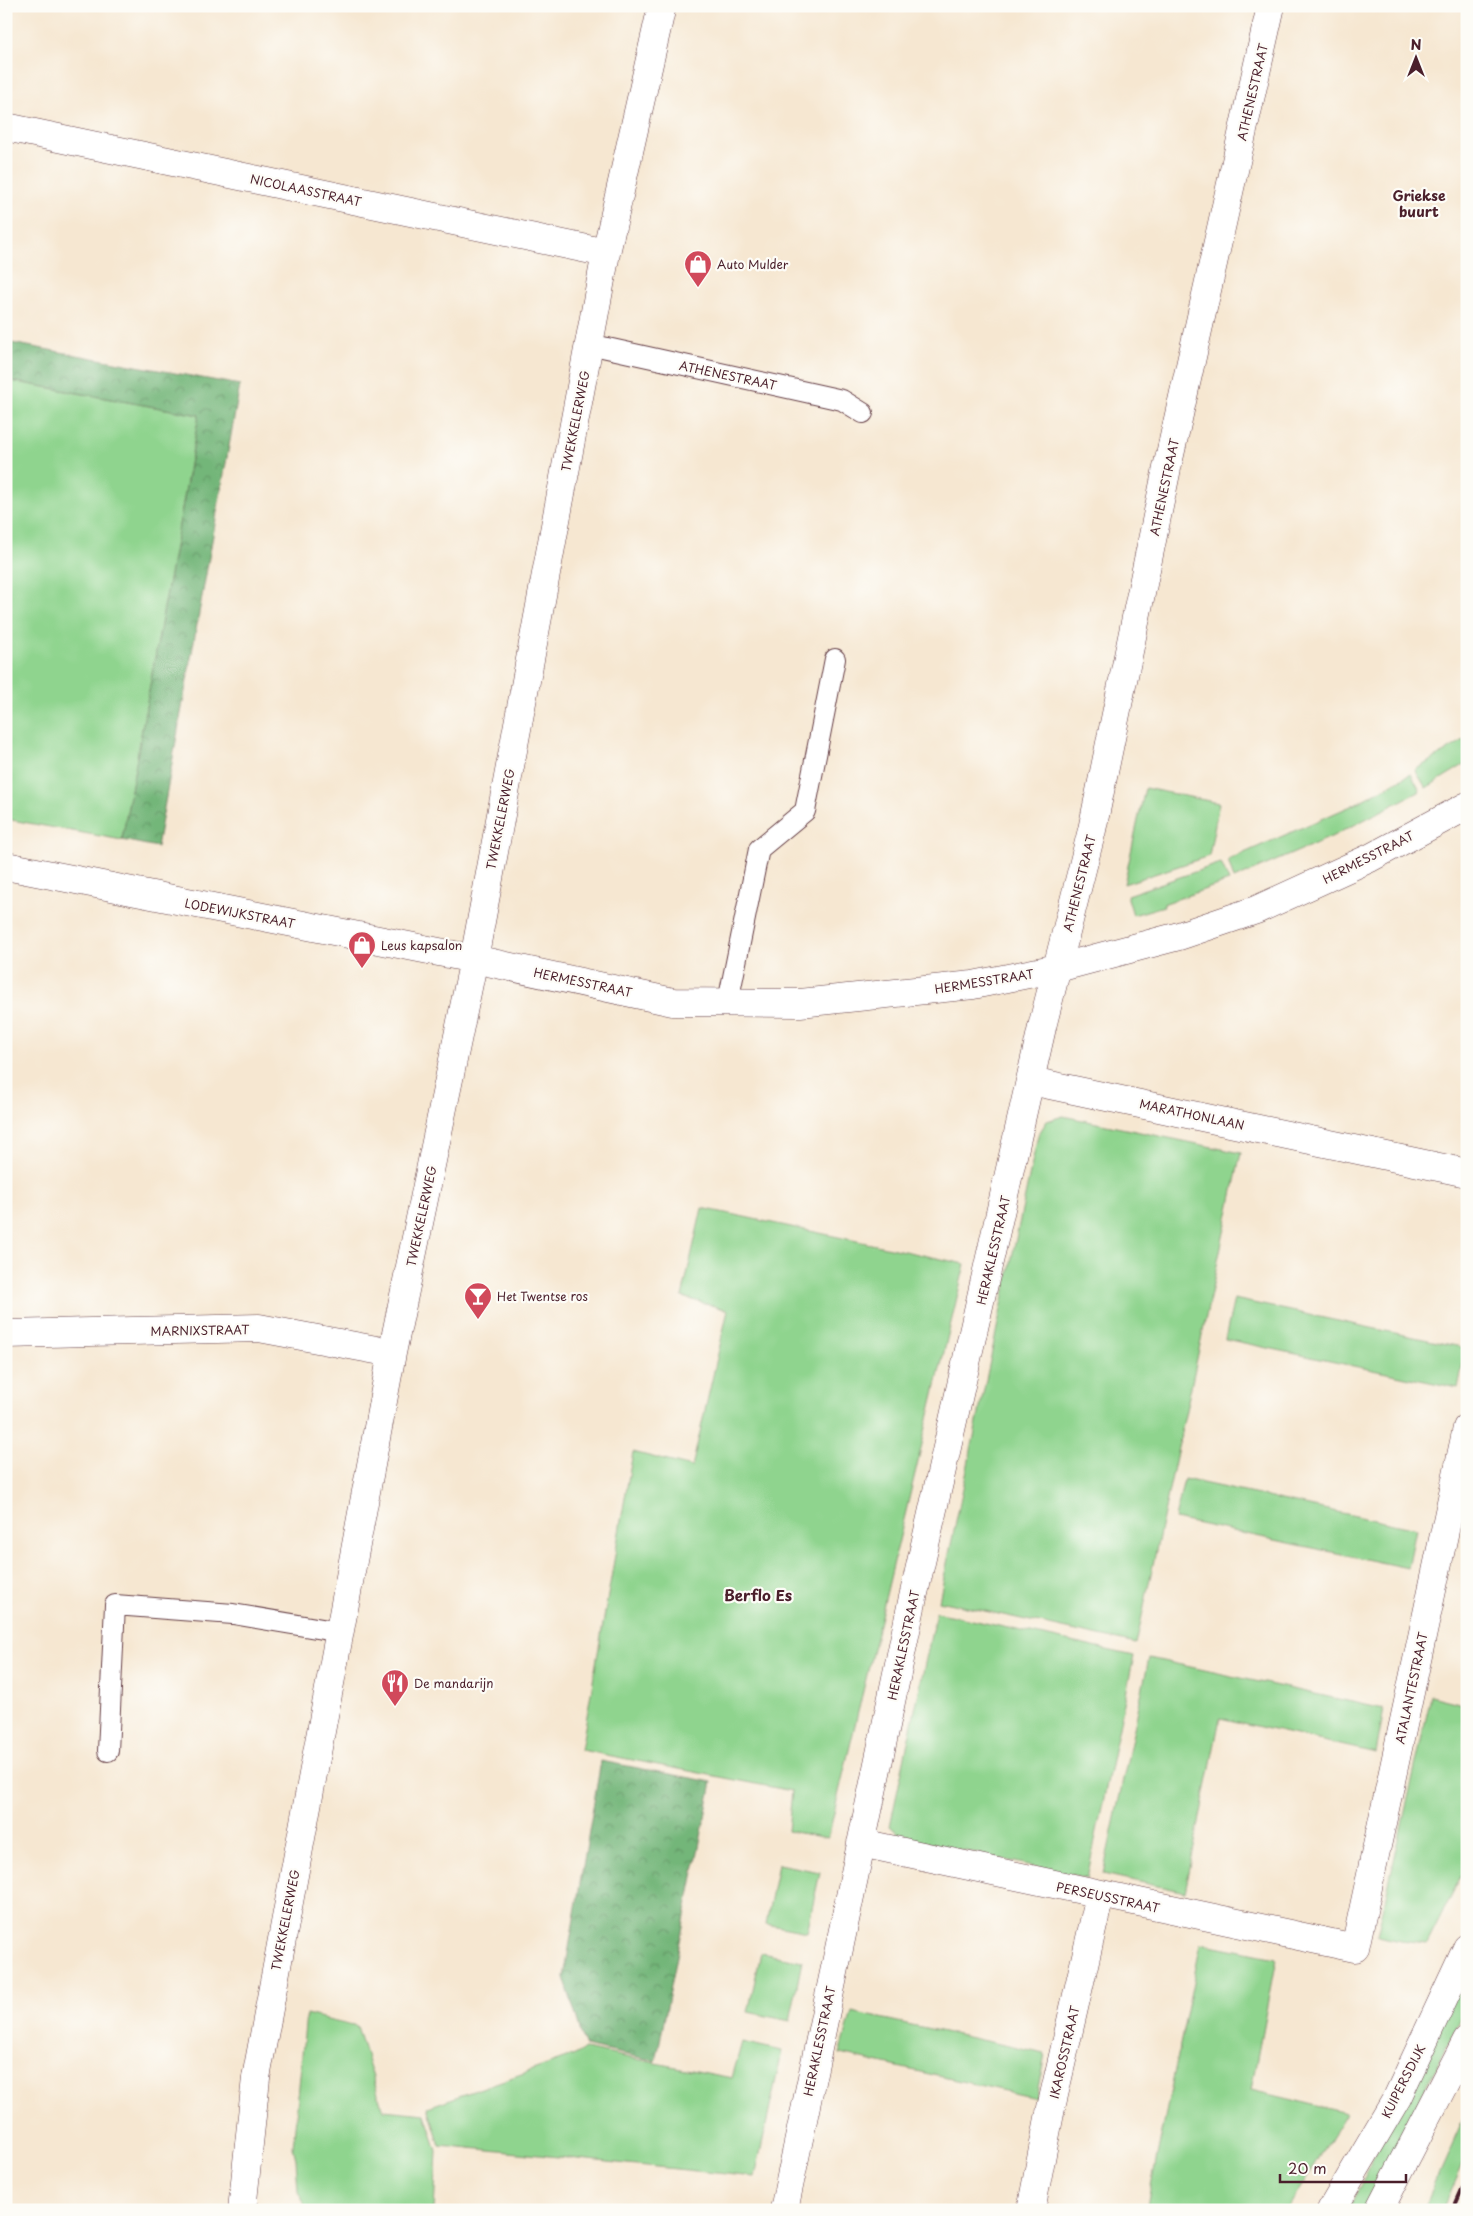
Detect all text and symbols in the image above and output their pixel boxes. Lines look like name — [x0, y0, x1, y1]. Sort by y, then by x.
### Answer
north arrow — [1390, 32, 1440, 82]
text: N — [1410, 34, 1422, 55]
street label: ATHENESTRAAT — [1232, 41, 1272, 142]
street label: NICOLAASSTRAAT — [249, 169, 364, 211]
district label: Griekse buurt — [1392, 185, 1446, 222]
shop icon: Auto Mulder — [683, 249, 713, 288]
place label: Auto Mulder — [717, 255, 789, 273]
street label: ATHENESTRAAT — [678, 356, 779, 394]
street label: TWEKKELERWEG — [556, 369, 594, 473]
street label: ATHENESTRAAT — [1145, 436, 1183, 537]
street label: TWEKKELERWEG — [481, 767, 519, 871]
street label: HERMESSTRAAT — [1319, 826, 1417, 888]
street label: ATHENESTRAAT — [1058, 832, 1100, 933]
street label: LODEWIJKSTRAAT — [183, 893, 298, 933]
shop icon: Leus kapsalon — [347, 930, 377, 969]
place label: Leus kapsalon — [381, 936, 462, 954]
street label: HERMESSTRAAT — [532, 963, 634, 1001]
street label: HERMESSTRAAT — [933, 964, 1035, 998]
street label: MARATHONLAAN — [1138, 1094, 1246, 1134]
street label: TWEKKELERWEG — [402, 1164, 440, 1268]
street label: HERAKLESSTRAAT — [972, 1193, 1014, 1306]
bar icon: Het Twentse ros — [463, 1281, 493, 1320]
place label: Het Twentse ros — [497, 1287, 588, 1305]
street label: MARNIXSTRAAT — [150, 1320, 250, 1340]
district label: Berflo Es — [724, 1583, 792, 1606]
street label: HERAKLESSTRAAT — [883, 1588, 924, 1701]
street label: ATALANTESTRAAT — [1390, 1630, 1432, 1746]
restaurant icon: De mandarijn — [380, 1668, 410, 1707]
place label: De mandarijn — [414, 1674, 493, 1692]
street label: TWEKKELERWEG — [266, 1868, 304, 1972]
street label: PERSEUSSTRAAT — [1055, 1877, 1162, 1917]
street label: HERAKLESSTRAAT — [799, 1984, 840, 2097]
street label: IKAROSSTRAAT — [1045, 2003, 1084, 2100]
street label: KUIPERSDIJK — [1377, 2041, 1429, 2121]
scale bar — [1280, 2151, 1407, 2183]
text: 20 m — [1288, 2156, 1327, 2179]

